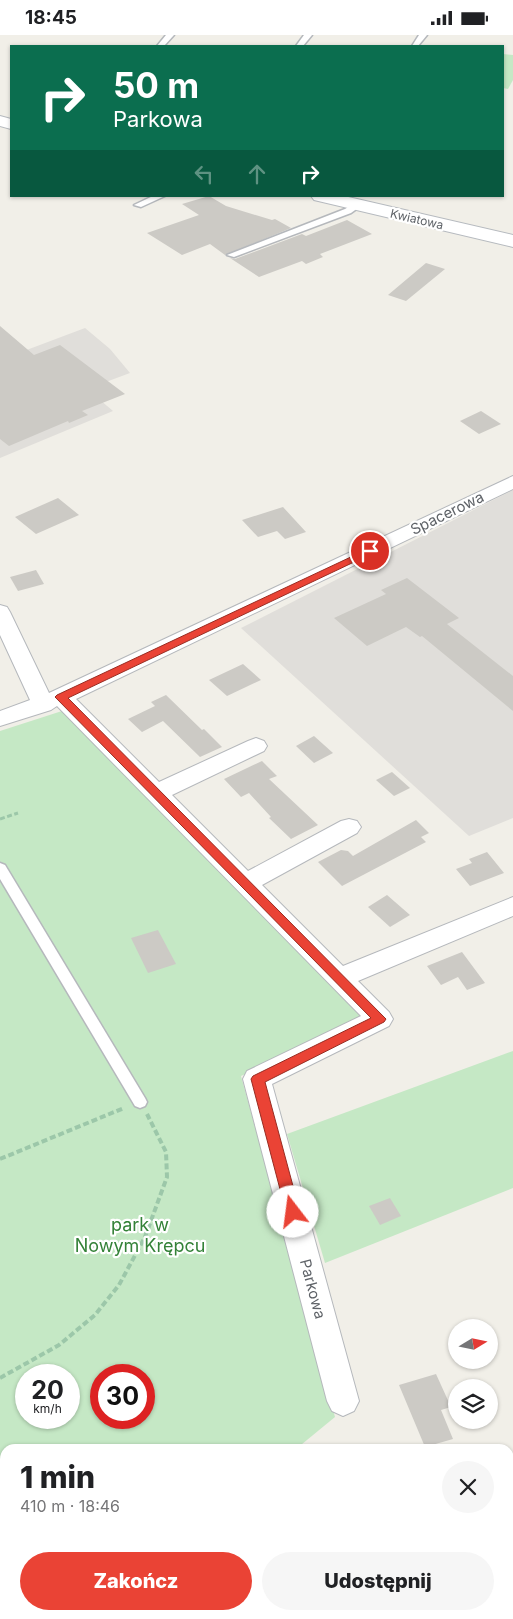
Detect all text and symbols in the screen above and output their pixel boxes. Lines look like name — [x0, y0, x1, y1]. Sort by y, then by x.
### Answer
text: 18:45 — [25, 6, 77, 29]
text: 50 m — [113, 64, 199, 106]
icon: right — [30, 65, 95, 130]
text: Parkowa — [113, 106, 203, 132]
icon: left — [190, 160, 218, 188]
icon: ahead — [243, 160, 271, 188]
icon: right — [296, 160, 324, 188]
street label: Kwiatowa — [389, 206, 445, 232]
street label: Spacerowa — [407, 487, 487, 539]
pin — [349, 530, 391, 572]
icon: arrive — [356, 537, 384, 565]
position arrow — [266, 1185, 318, 1237]
park label: park w Nowym Krępcu — [75, 1214, 205, 1256]
street label: Parkowa — [296, 1257, 330, 1321]
north arrow — [448, 1319, 498, 1369]
map controls — [448, 1319, 498, 1429]
speed limit sign: 30 — [90, 1364, 155, 1429]
text: 20 — [31, 1375, 64, 1405]
button: layers — [448, 1379, 498, 1429]
text: km/h — [33, 1401, 62, 1416]
text: 1 min — [20, 1459, 95, 1495]
button: close — [442, 1461, 494, 1513]
text: 410 m · 18:46 — [20, 1496, 120, 1516]
button: Zakończ — [20, 1552, 252, 1610]
button: Udostępnij — [262, 1552, 494, 1610]

